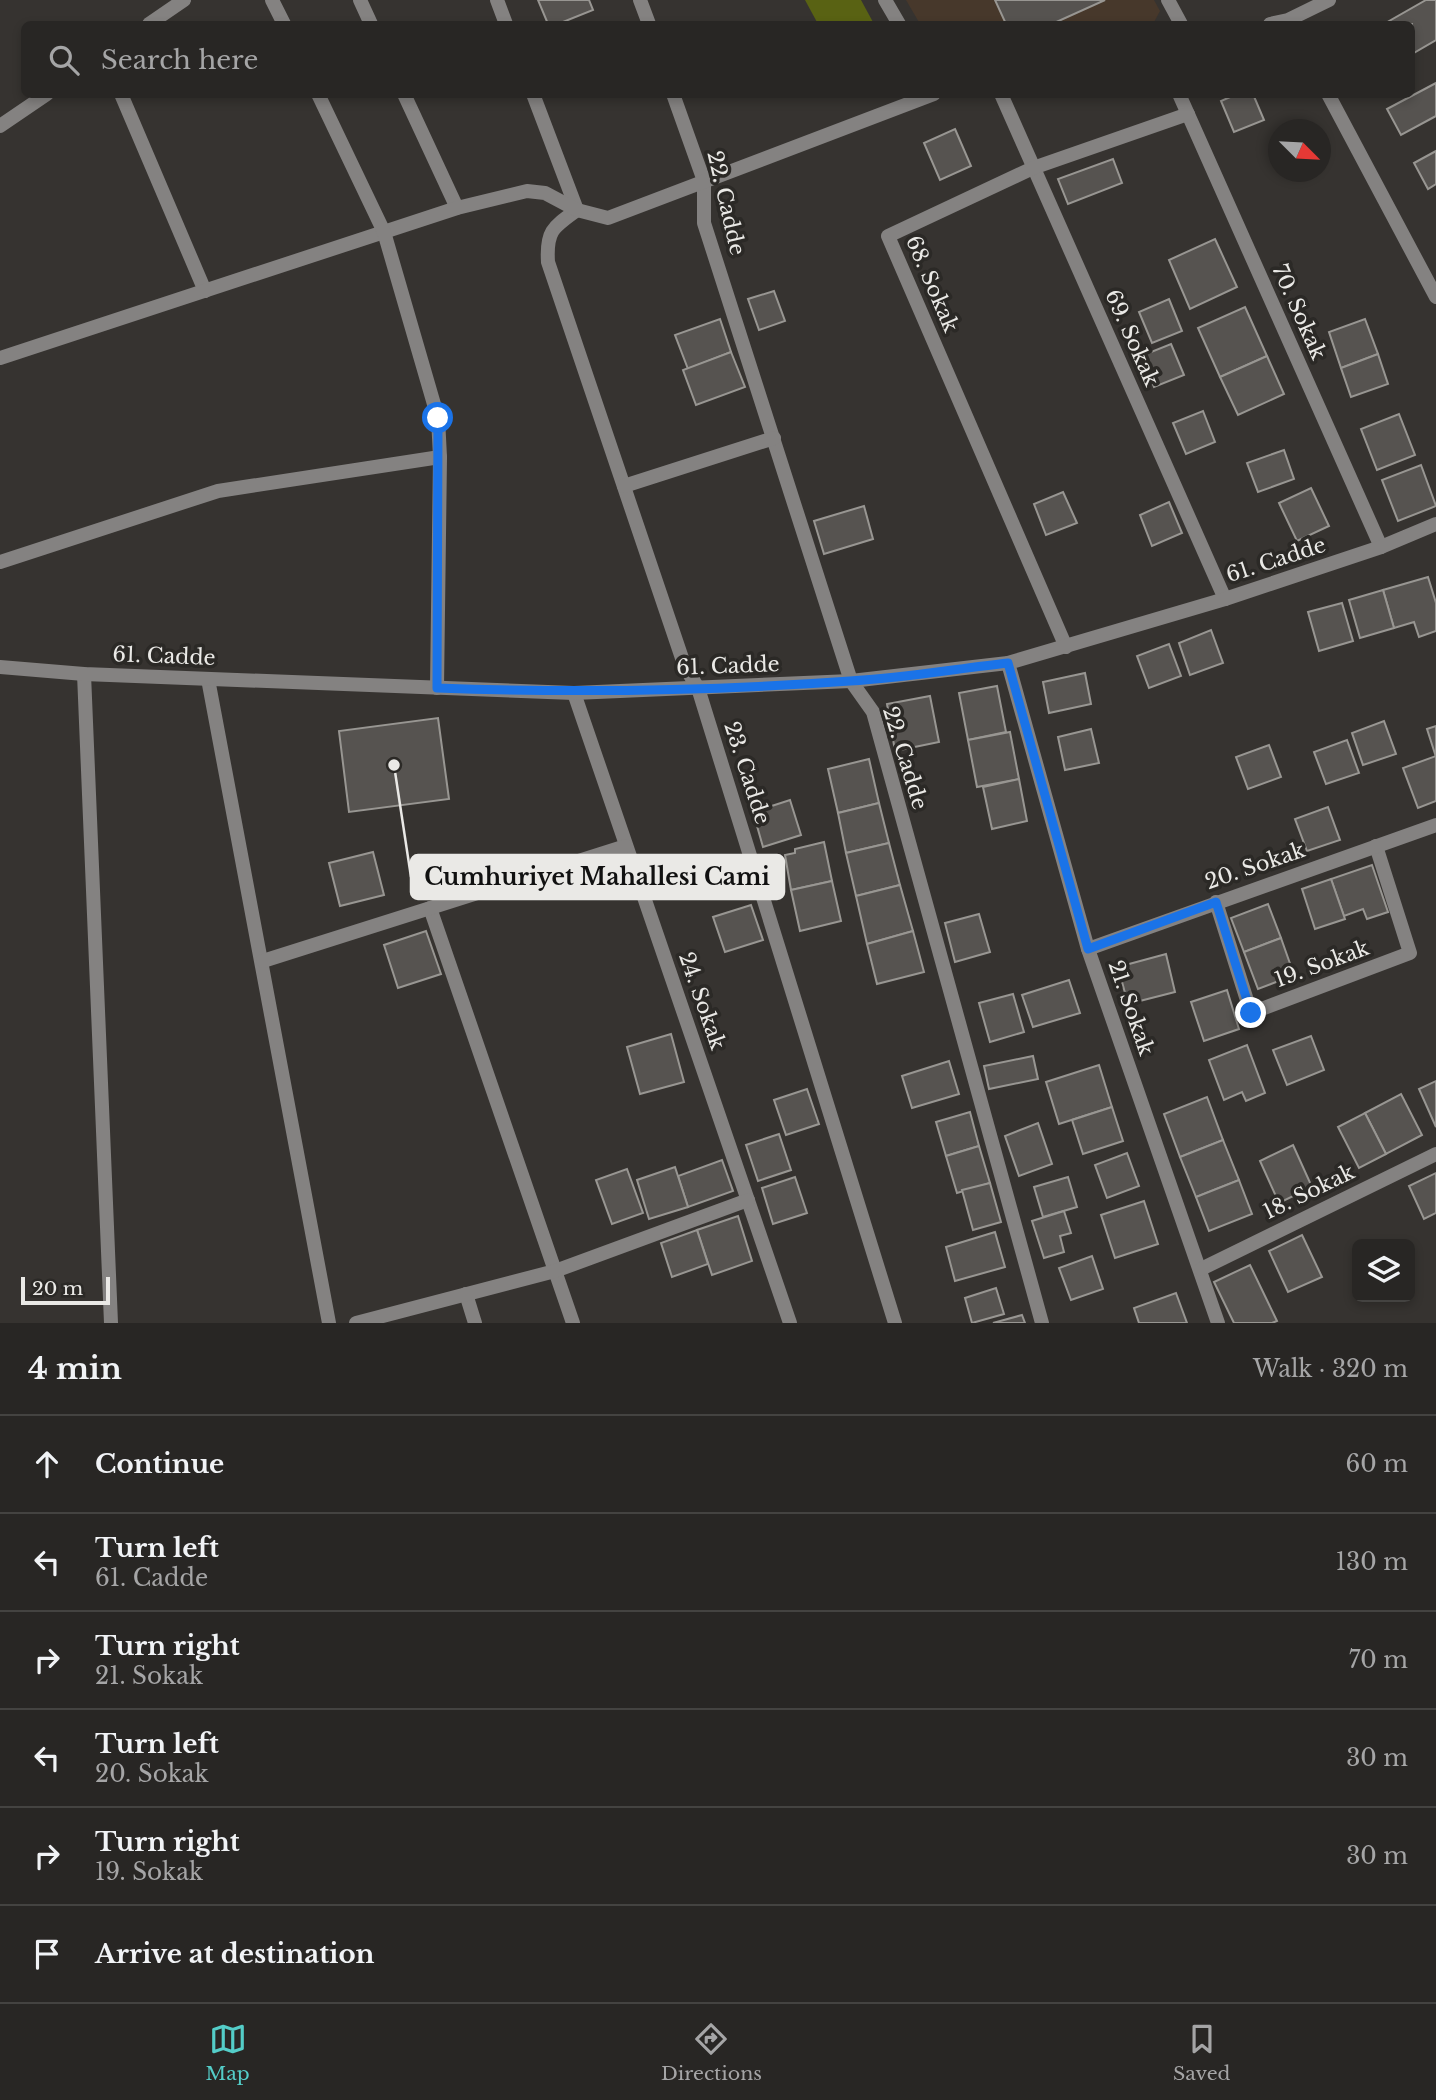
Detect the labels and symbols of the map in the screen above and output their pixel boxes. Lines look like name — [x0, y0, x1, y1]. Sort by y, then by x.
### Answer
north arrow — [1268, 119, 1331, 182]
street label: 22. Cadde — [701, 148, 751, 258]
street label: 68. Sokak — [900, 232, 964, 336]
street label: 70. Sokak — [1266, 260, 1332, 364]
street label: 69. Sokak — [1099, 286, 1165, 390]
route start — [422, 402, 453, 433]
street label: 61. Cadde — [1223, 532, 1329, 588]
street label: 61. Cadde — [112, 641, 216, 671]
street label: 61. Cadde — [676, 651, 780, 681]
street label: 22. Cadde — [877, 703, 933, 813]
street label: 23. Cadde — [718, 718, 776, 828]
street label: 20. Sokak — [1202, 837, 1308, 895]
callout: Cumhuriyet Mahallesi Cami — [411, 855, 784, 899]
text: Cumhuriyet Mahallesi Cami — [424, 863, 770, 891]
street label: 19. Sokak — [1271, 935, 1373, 993]
street label: 24. Sokak — [673, 949, 731, 1053]
street label: 21. Sokak — [1103, 957, 1159, 1059]
route end — [1235, 997, 1266, 1028]
street label: 18. Sokak — [1259, 1159, 1359, 1225]
scale bar — [21, 1274, 110, 1306]

